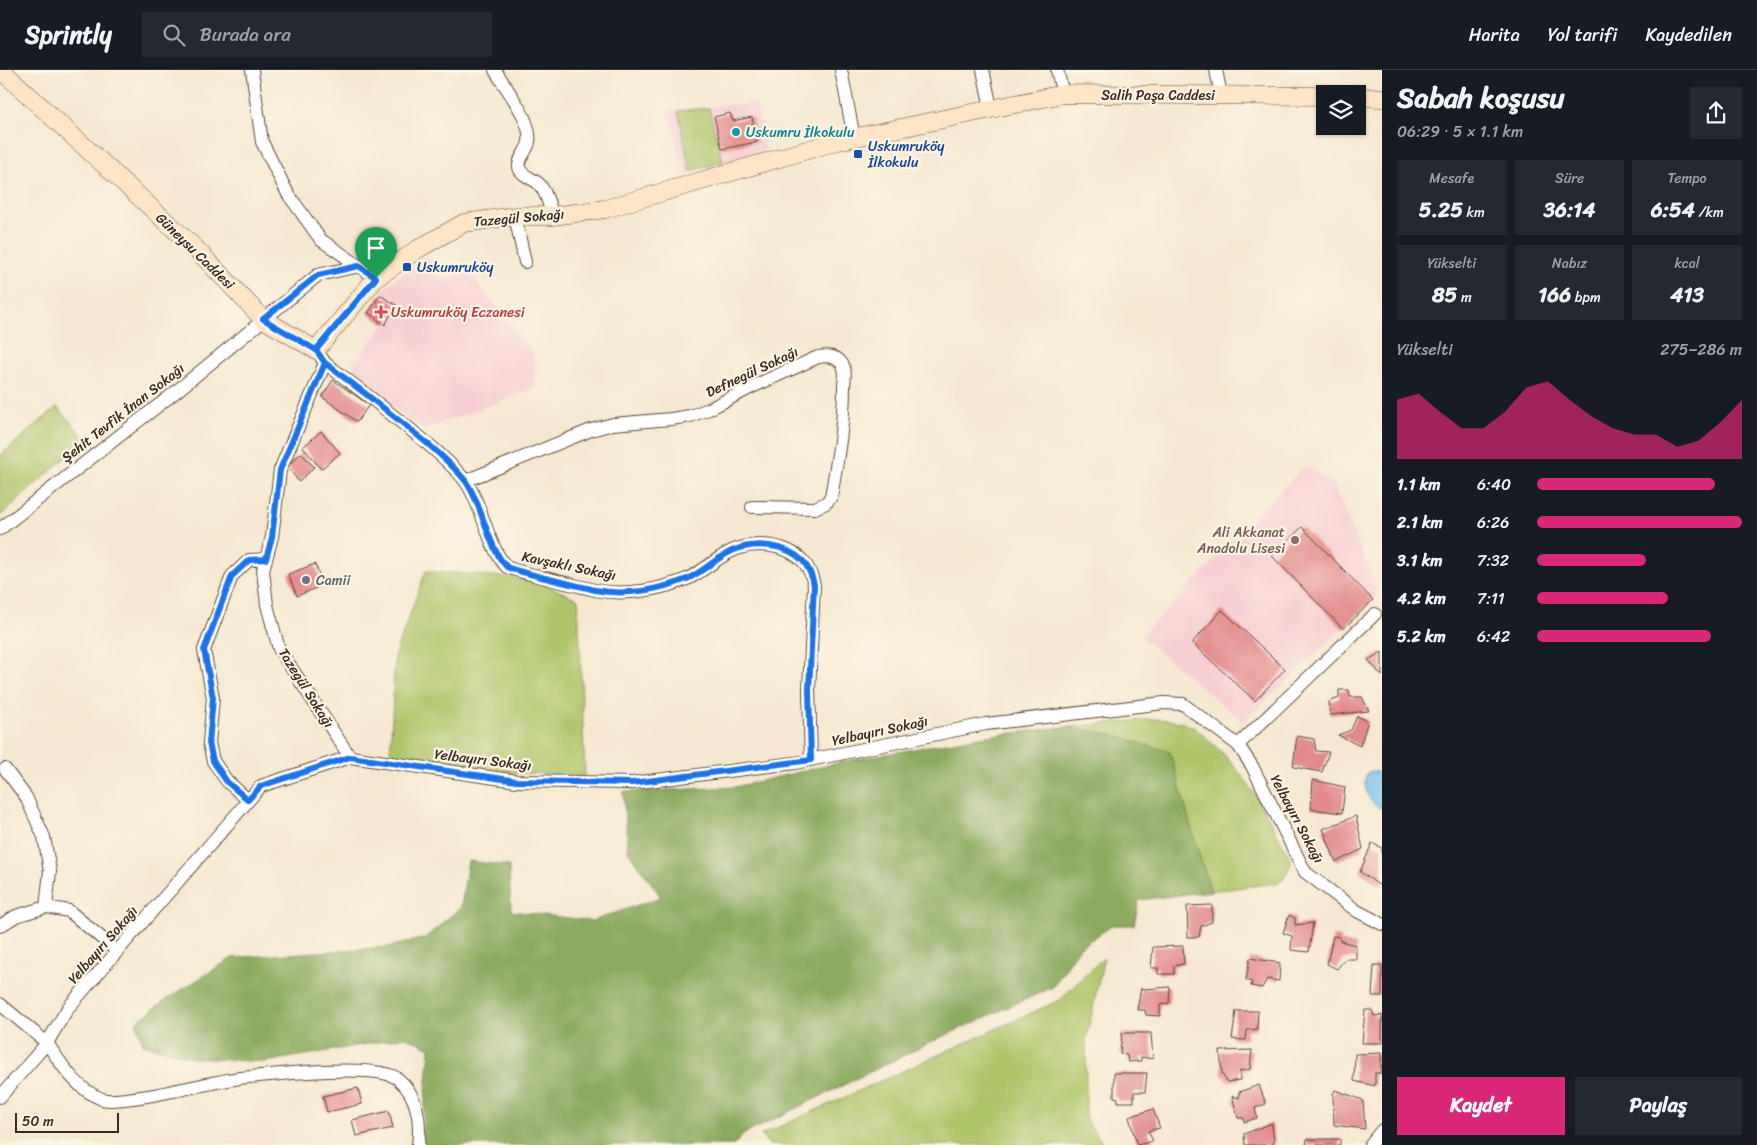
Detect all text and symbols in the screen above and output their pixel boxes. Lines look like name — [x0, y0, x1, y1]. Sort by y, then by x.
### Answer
search box — [142, 12, 492, 57]
text: Sprintly — [25, 14, 112, 56]
text: Burada ara — [200, 18, 291, 51]
text: Harita — [1469, 19, 1520, 51]
text: Yol tarifi — [1548, 19, 1617, 51]
text: Kaydedilen — [1645, 19, 1732, 51]
icon: search — [160, 21, 188, 49]
text: Sabah koşusu — [1397, 73, 1565, 122]
street label: Salih Paşa Caddesi — [1101, 83, 1216, 108]
map controls — [1316, 85, 1366, 135]
button: layers — [1316, 85, 1366, 135]
button: share — [1690, 87, 1742, 139]
text: 06:29 · 5 × 1.1 km — [1397, 117, 1523, 146]
place label: Uskumru İlkokulu — [746, 120, 855, 145]
marker: Uskumru İlkokulu — [730, 126, 742, 138]
place label: Uskumruköy İlkokulu — [867, 134, 945, 175]
marker: Uskumruköy İlkokulu — [852, 148, 864, 160]
text: Mesafe — [1429, 166, 1474, 191]
text: Süre — [1555, 166, 1584, 191]
text: Tempo — [1668, 166, 1707, 191]
text: 5.25 — [1419, 191, 1463, 229]
text: 36:14 — [1544, 191, 1595, 229]
text: 6:54 — [1651, 191, 1695, 229]
text: km — [1463, 200, 1485, 225]
text: /km — [1695, 200, 1724, 225]
street label: Tazegül Sokağı — [473, 202, 565, 234]
street label: Güneysu Caddesi — [149, 206, 241, 296]
pin — [355, 227, 397, 278]
icon: arrive — [362, 234, 390, 262]
text: Yükselti — [1427, 251, 1476, 276]
text: Nabız — [1552, 251, 1587, 276]
text: kcal — [1674, 251, 1700, 276]
place label: Uskumruköy — [417, 255, 494, 280]
marker: Uskumruköy — [401, 261, 413, 273]
text: 85 — [1432, 276, 1457, 314]
text: 166 — [1538, 276, 1571, 314]
text: 413 — [1670, 276, 1704, 314]
text: m — [1457, 285, 1472, 310]
text: bpm — [1571, 285, 1601, 310]
place label: Uskumruköy Eczanesi — [391, 300, 526, 325]
marker: Uskumruköy Eczanesi — [375, 306, 387, 318]
text: Yükselti — [1397, 335, 1453, 364]
text: 275–286 m — [1660, 335, 1742, 364]
street label: Defnegül Sokağı — [701, 340, 803, 404]
street label: Şehit Tevfik İnan Sokağı — [56, 357, 190, 469]
text: 1.1 km — [1397, 470, 1441, 499]
text: 6:40 — [1477, 470, 1511, 499]
text: 2.1 km — [1397, 508, 1443, 537]
text: 6:26 — [1477, 508, 1509, 537]
place label: Ali Akkanat Anadolu Lisesi — [1196, 520, 1286, 561]
marker: Ali Akkanat Anadolu Lisesi — [1289, 534, 1301, 546]
street label: Kavşaklı Sokağı — [520, 544, 619, 588]
text: 3.1 km — [1397, 546, 1442, 575]
text: 7:32 — [1477, 546, 1509, 575]
place label: Camii — [316, 568, 351, 593]
marker: Camii — [300, 574, 312, 586]
text: 4.2 km — [1397, 584, 1446, 613]
text: 7:11 — [1477, 584, 1505, 613]
text: 5.2 km — [1397, 622, 1446, 651]
text: 6:42 — [1477, 622, 1510, 651]
street label: Tazegül Sokağı — [271, 643, 341, 733]
street label: Yelbayırı Sokağı — [830, 709, 930, 753]
street label: Yelbayırı Sokağı — [433, 742, 533, 778]
street label: Yelbayırı Sokağı — [1263, 770, 1331, 868]
street label: Yelbayırı Sokağı — [62, 900, 145, 990]
button: Kaydet — [1397, 1077, 1565, 1135]
button: Paylaş — [1575, 1077, 1742, 1135]
text: 50 m — [22, 1109, 54, 1134]
scale bar — [15, 1110, 119, 1133]

